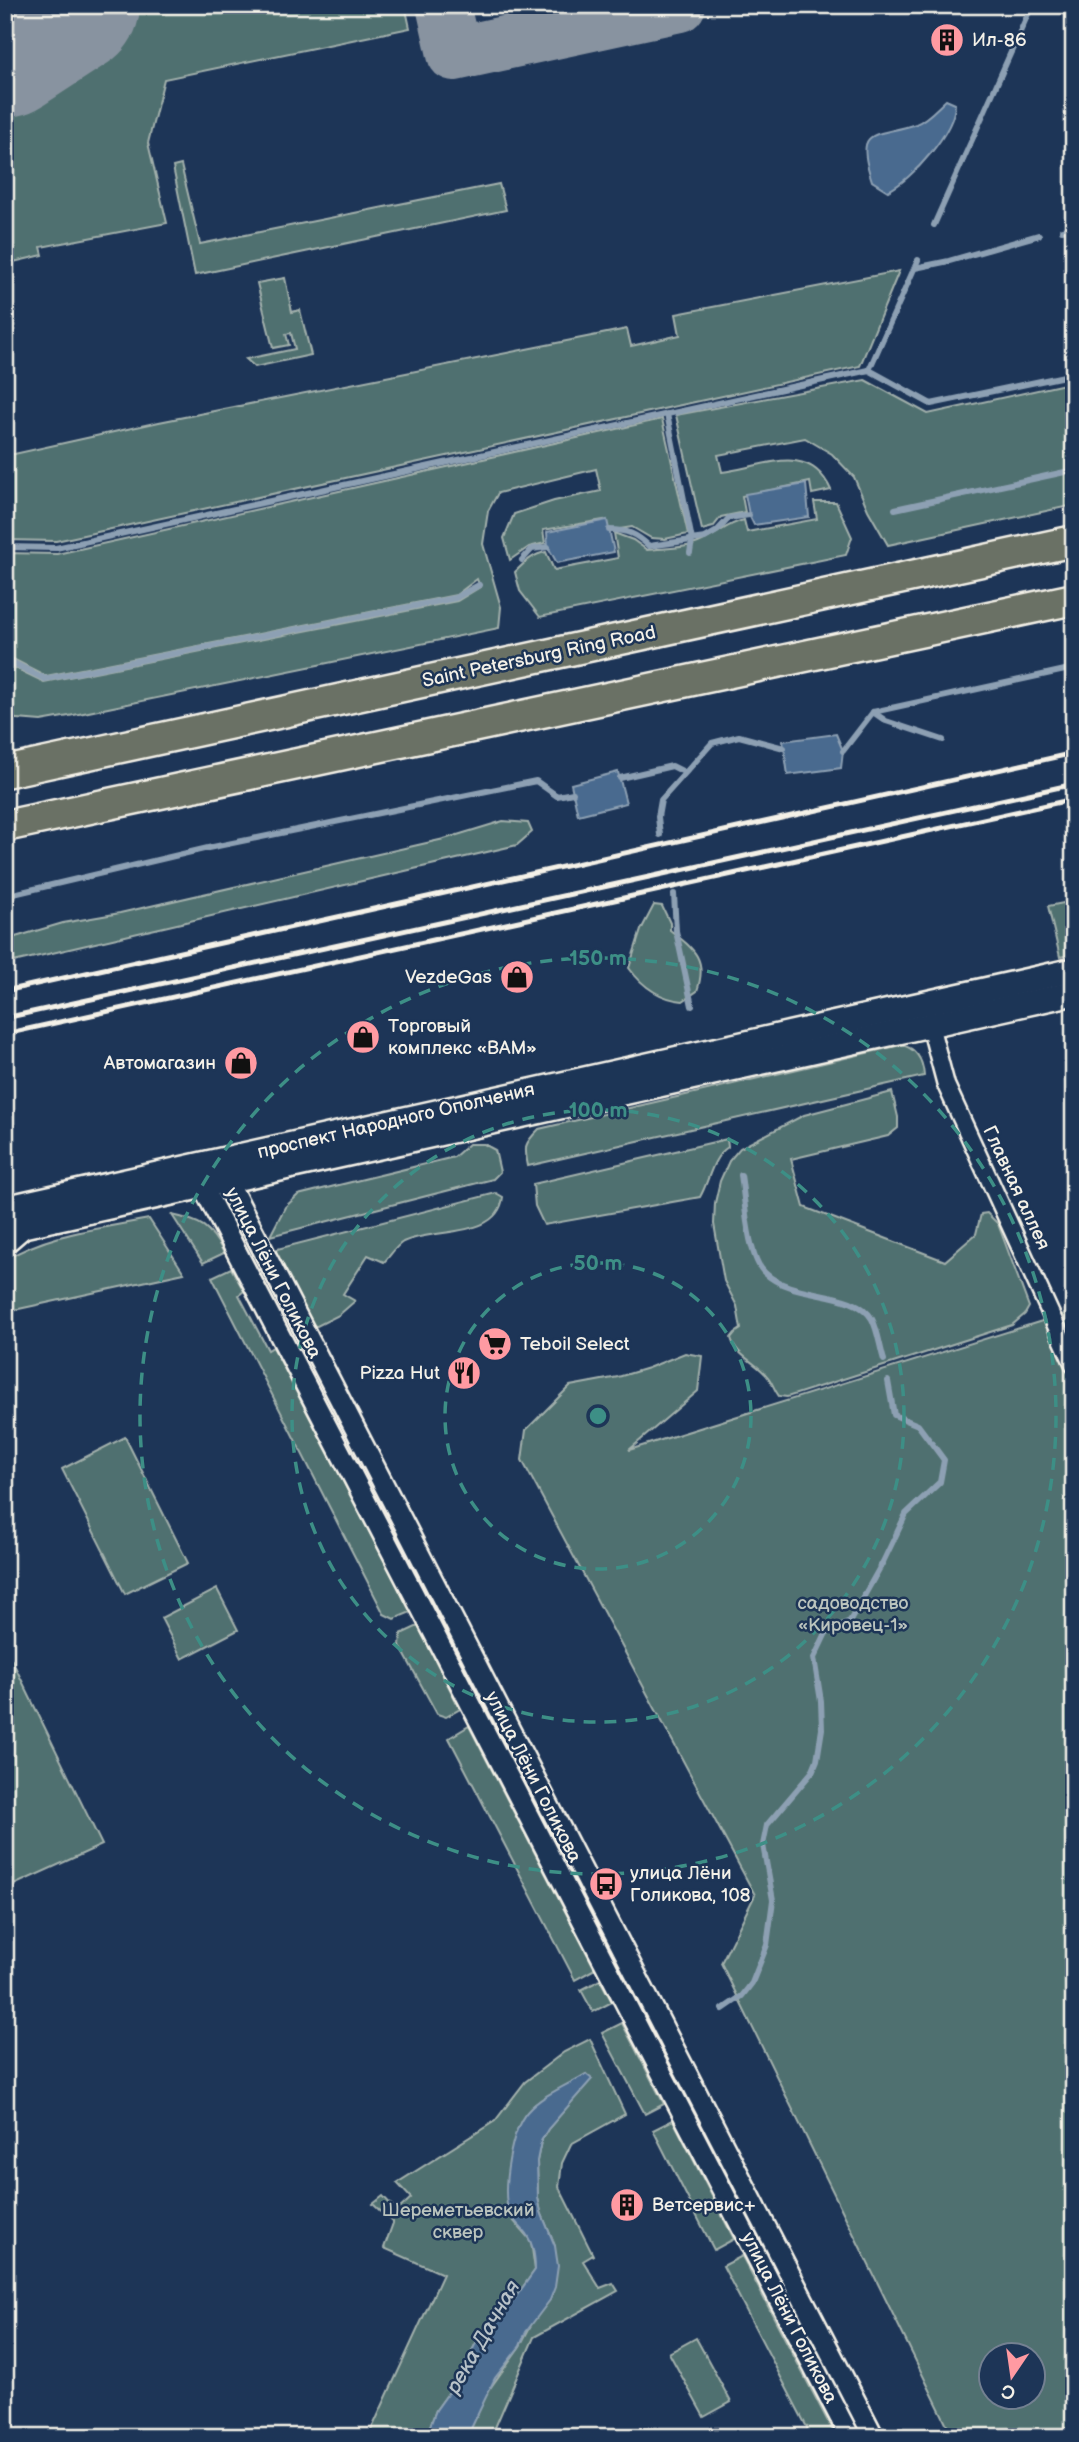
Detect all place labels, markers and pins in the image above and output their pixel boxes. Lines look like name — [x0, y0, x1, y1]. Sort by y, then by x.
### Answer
building icon: Ил-86 — [928, 21, 966, 59]
place label: Ил-86 — [972, 29, 1027, 52]
shop icon: VezdeGas — [498, 958, 536, 996]
place label: VezdeGas — [405, 966, 492, 989]
place label: Торговый комплекс «ВАМ» — [388, 1015, 537, 1060]
shop icon: Торговый комплекс «ВАМ» — [344, 1018, 382, 1056]
shop icon: Автомагазин — [222, 1044, 260, 1082]
place label: Автомагазин — [103, 1052, 216, 1075]
supermarket icon: Teboil Select — [476, 1325, 514, 1363]
place label: Teboil Select — [520, 1333, 630, 1356]
restaurant icon: Pizza Hut — [445, 1354, 483, 1392]
place label: Pizza Hut — [359, 1362, 440, 1385]
centre of rings — [586, 1404, 610, 1428]
place label: улица Лёни Голикова, 108 — [630, 1862, 751, 1907]
bus stop icon: улица Лёни Голикова, 108 — [587, 1865, 625, 1903]
building icon: Ветсервис+ — [608, 2186, 646, 2224]
place label: Ветсервис+ — [652, 2194, 756, 2217]

